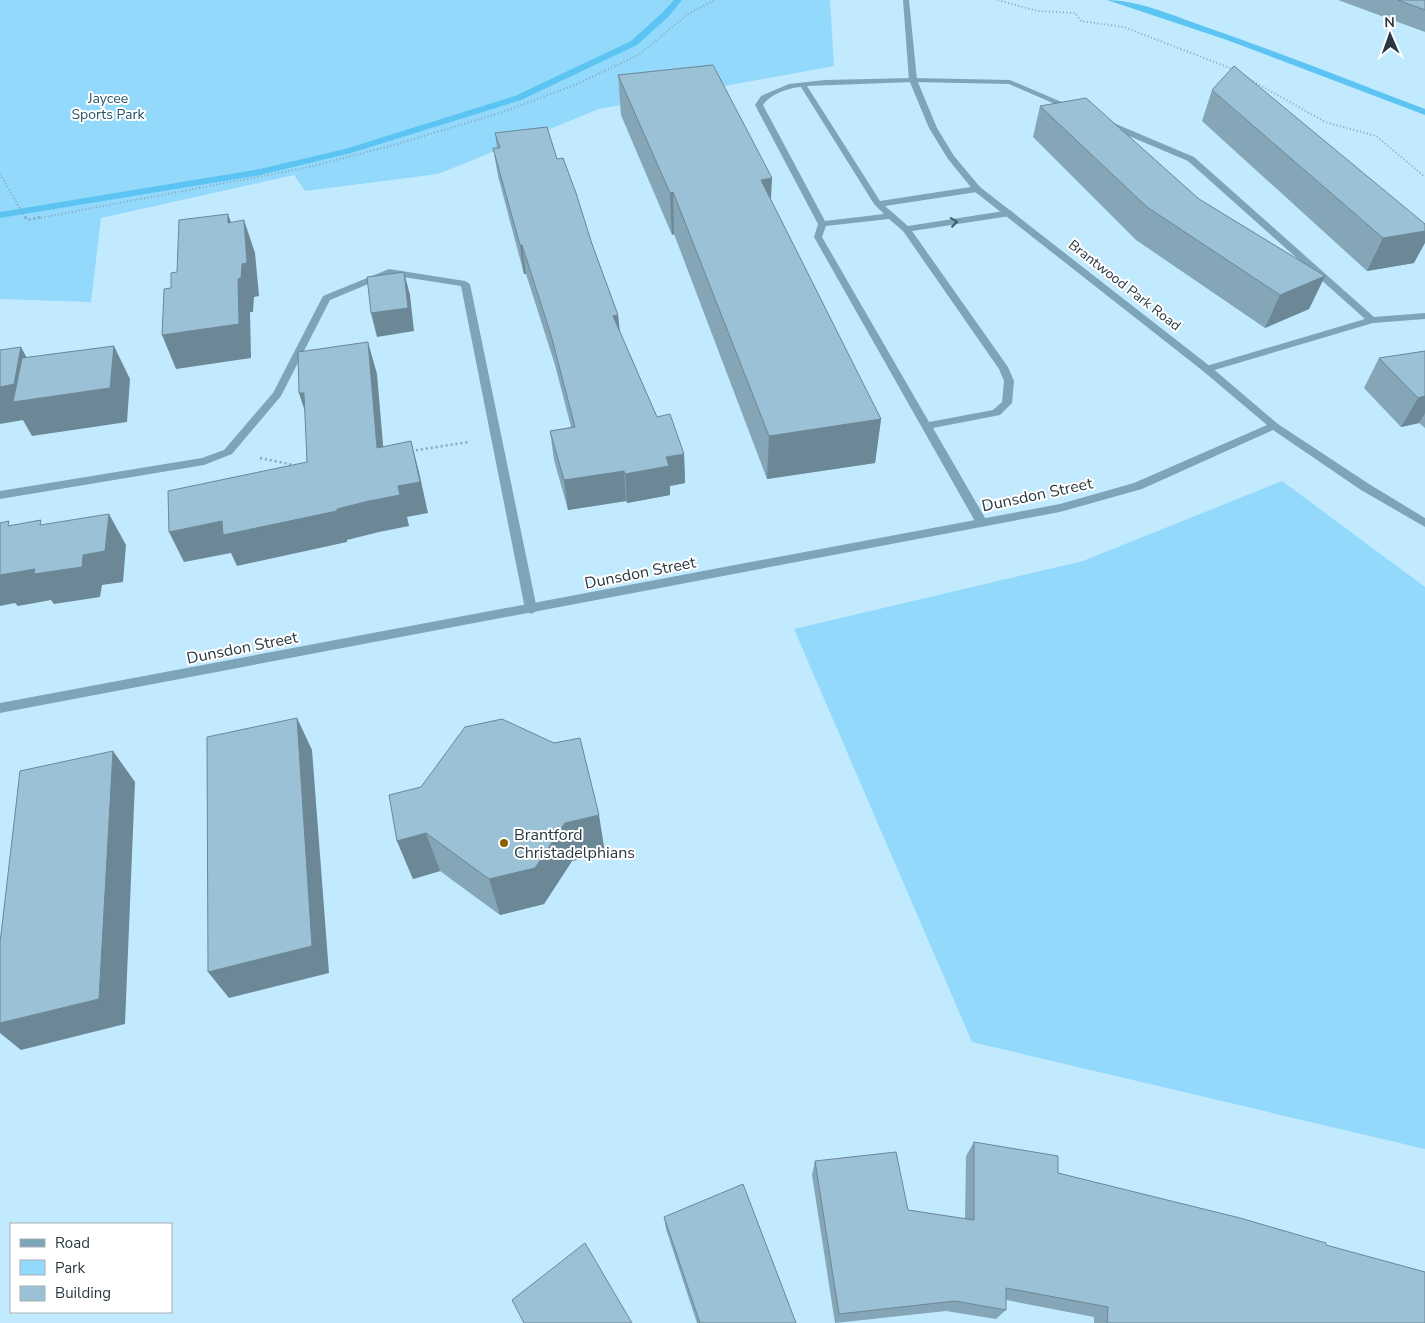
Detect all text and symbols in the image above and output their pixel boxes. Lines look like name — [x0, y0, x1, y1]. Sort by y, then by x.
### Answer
north arrow — [1365, 10, 1415, 60]
text: N — [1384, 13, 1395, 32]
park label: Jaycee Sports Park — [71, 89, 146, 124]
one-way arrow — [950, 217, 958, 227]
street label: Brantwood Park Road — [1065, 235, 1185, 335]
street label: Dunsdon Street — [980, 472, 1095, 517]
street label: Dunsdon Street — [583, 551, 698, 595]
street label: Dunsdon Street — [185, 626, 300, 670]
place label: Brantford Christadelphians — [514, 824, 635, 864]
marker: Brantford Christadelphians — [498, 837, 510, 849]
legend — [10, 1223, 172, 1313]
text: Road — [55, 1233, 90, 1253]
text: Park — [55, 1258, 85, 1278]
text: Building — [55, 1283, 111, 1303]

